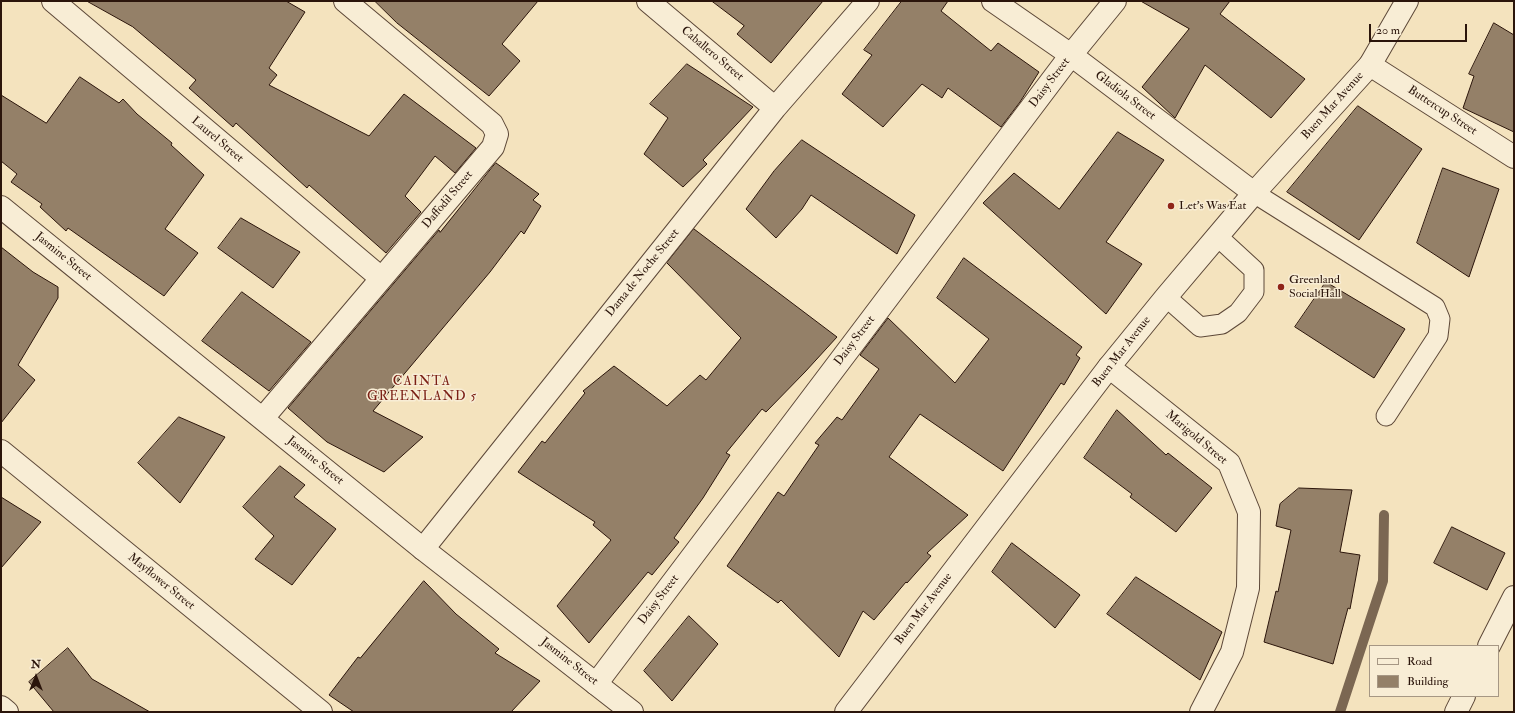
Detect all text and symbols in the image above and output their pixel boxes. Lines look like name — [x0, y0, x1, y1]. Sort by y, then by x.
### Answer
scale bar — [1371, 16, 1469, 42]
text: 20 m — [1376, 23, 1400, 38]
street label: Caballero Street — [678, 24, 746, 84]
street label: Daisy Street — [1027, 55, 1073, 111]
street label: Gladiola Street — [1092, 68, 1158, 124]
street label: Buen Mar Avenue — [1299, 69, 1367, 143]
street label: Buttercup Street — [1405, 83, 1479, 139]
street label: Laurel Street — [188, 114, 246, 166]
street label: Daffodil Street — [420, 168, 476, 232]
place label: Let's Was Eat — [1179, 199, 1246, 213]
marker: Let's Was Eat — [1166, 201, 1176, 211]
street label: Dama de Noche Street — [603, 226, 683, 320]
street label: Jasmine Street — [32, 230, 94, 284]
place label: Greenland Social Hall — [1289, 273, 1341, 301]
marker: Greenland Social Hall — [1276, 282, 1286, 292]
street label: Daisy Street — [832, 313, 878, 369]
street label: Buen Mar Avenue — [1090, 314, 1154, 390]
district label: CAINTA GREENLAND 5 — [367, 374, 477, 405]
street label: Marigold Street — [1162, 408, 1230, 468]
street label: Jasmine Street — [284, 434, 346, 488]
street label: Mayflower Street — [125, 551, 197, 613]
street label: Buen Mar Avenue — [892, 570, 956, 648]
street label: Daisy Street — [636, 572, 682, 628]
street label: Jasmine Street — [537, 635, 601, 689]
legend — [1369, 645, 1499, 697]
text: Road — [1407, 654, 1432, 669]
north arrow — [16, 657, 56, 697]
text: N — [31, 658, 41, 671]
text: Building — [1407, 674, 1448, 689]

